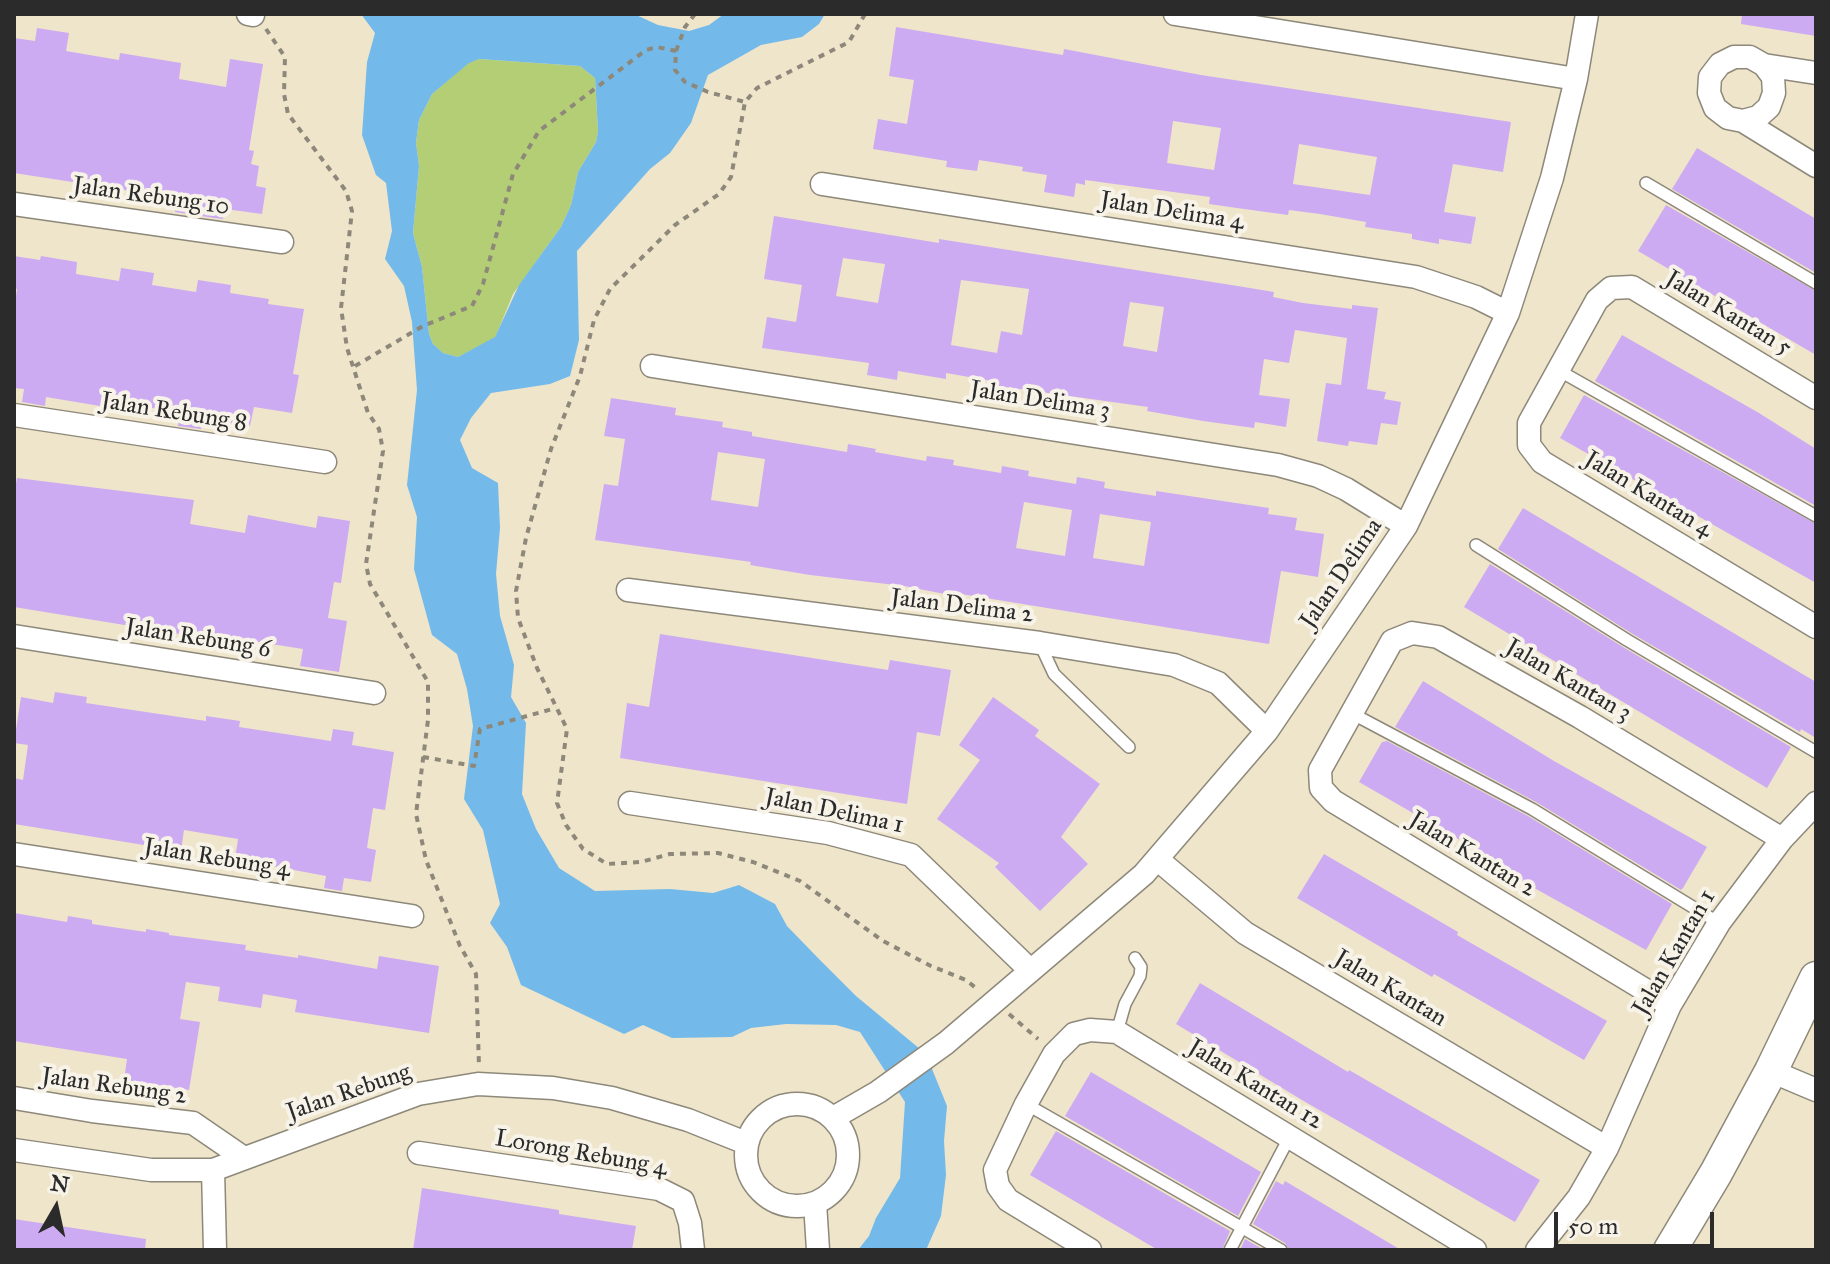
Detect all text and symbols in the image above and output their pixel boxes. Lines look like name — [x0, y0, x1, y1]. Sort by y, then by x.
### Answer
street label: Jalan Rebung 10 — [71, 172, 231, 222]
street label: Jalan Delima 4 — [1098, 186, 1246, 238]
street label: Jalan Kantan 5 — [1660, 265, 1796, 363]
street label: Jalan Delima 3 — [968, 376, 1112, 426]
street label: Jalan Rebung 8 — [99, 387, 249, 439]
street label: Jalan Kantan 4 — [1579, 446, 1717, 544]
street label: Jalan Delima — [1295, 514, 1389, 634]
street label: Jalan Delima 2 — [889, 584, 1035, 630]
street label: Jalan Rebung 6 — [123, 613, 273, 665]
street label: Jalan Kantan 3 — [1500, 633, 1636, 729]
street label: Jalan Delima 1 — [762, 783, 906, 841]
street label: Jalan Kantan 2 — [1403, 806, 1541, 904]
street label: Jalan Rebung 4 — [142, 833, 292, 885]
street label: Jalan Kantan 1 — [1627, 885, 1723, 1021]
street label: Jalan Kantan — [1329, 944, 1451, 1034]
street label: Jalan Kantan 12 — [1182, 1033, 1328, 1137]
street label: Jalan Rebung — [283, 1058, 415, 1128]
street label: Jalan Rebung 2 — [40, 1063, 188, 1111]
street label: Lorong Rebung 4 — [493, 1125, 669, 1183]
north arrow — [16, 1168, 96, 1248]
text: N — [48, 1169, 71, 1199]
scale bar — [1558, 1196, 1718, 1246]
text: 50 m — [1568, 1211, 1618, 1241]

